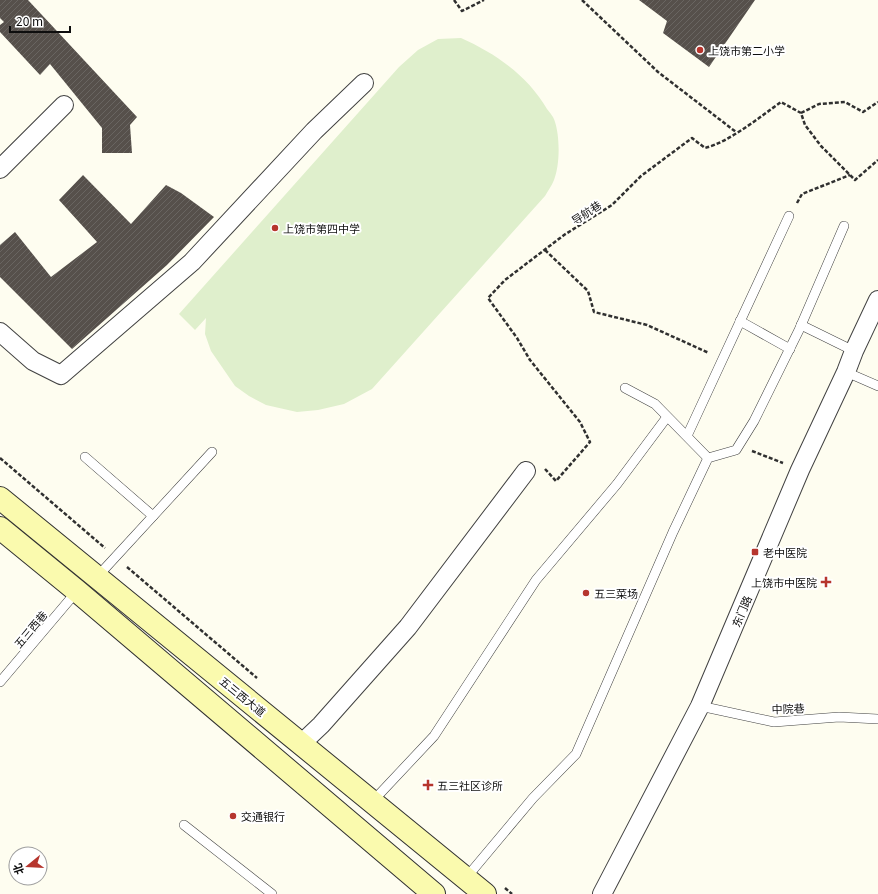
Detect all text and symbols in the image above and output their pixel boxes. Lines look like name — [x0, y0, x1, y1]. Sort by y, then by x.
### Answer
scale bar — [10, 8, 70, 34]
text: 20 m — [16, 12, 43, 29]
place label: 上饶市第二小学 — [708, 42, 785, 58]
marker: 上饶市第二小学 — [695, 45, 705, 55]
street label: 导航巷 — [568, 196, 604, 228]
place label: 上饶市第四中学 — [283, 220, 360, 236]
marker: 上饶市第四中学 — [270, 223, 280, 233]
place label: 老中医院 — [763, 544, 807, 560]
marker: 老中医院 — [750, 547, 760, 557]
place label: 上饶市中医院 — [751, 574, 817, 590]
marker: 上饶市中医院 — [820, 576, 832, 588]
place label: 五三菜场 — [594, 585, 638, 601]
marker: 五三菜场 — [581, 588, 591, 598]
street label: 东门路 — [727, 593, 755, 629]
street label: 五三西巷 — [10, 607, 50, 651]
street label: 五三西大道 — [217, 672, 269, 720]
street label: 中院巷 — [771, 699, 805, 717]
place label: 五三社区诊所 — [437, 777, 503, 793]
marker: 五三社区诊所 — [422, 779, 434, 791]
place label: 交通银行 — [241, 808, 285, 824]
marker: 交通银行 — [228, 811, 238, 821]
north arrow — [8, 846, 48, 886]
text: 北 — [8, 862, 27, 877]

